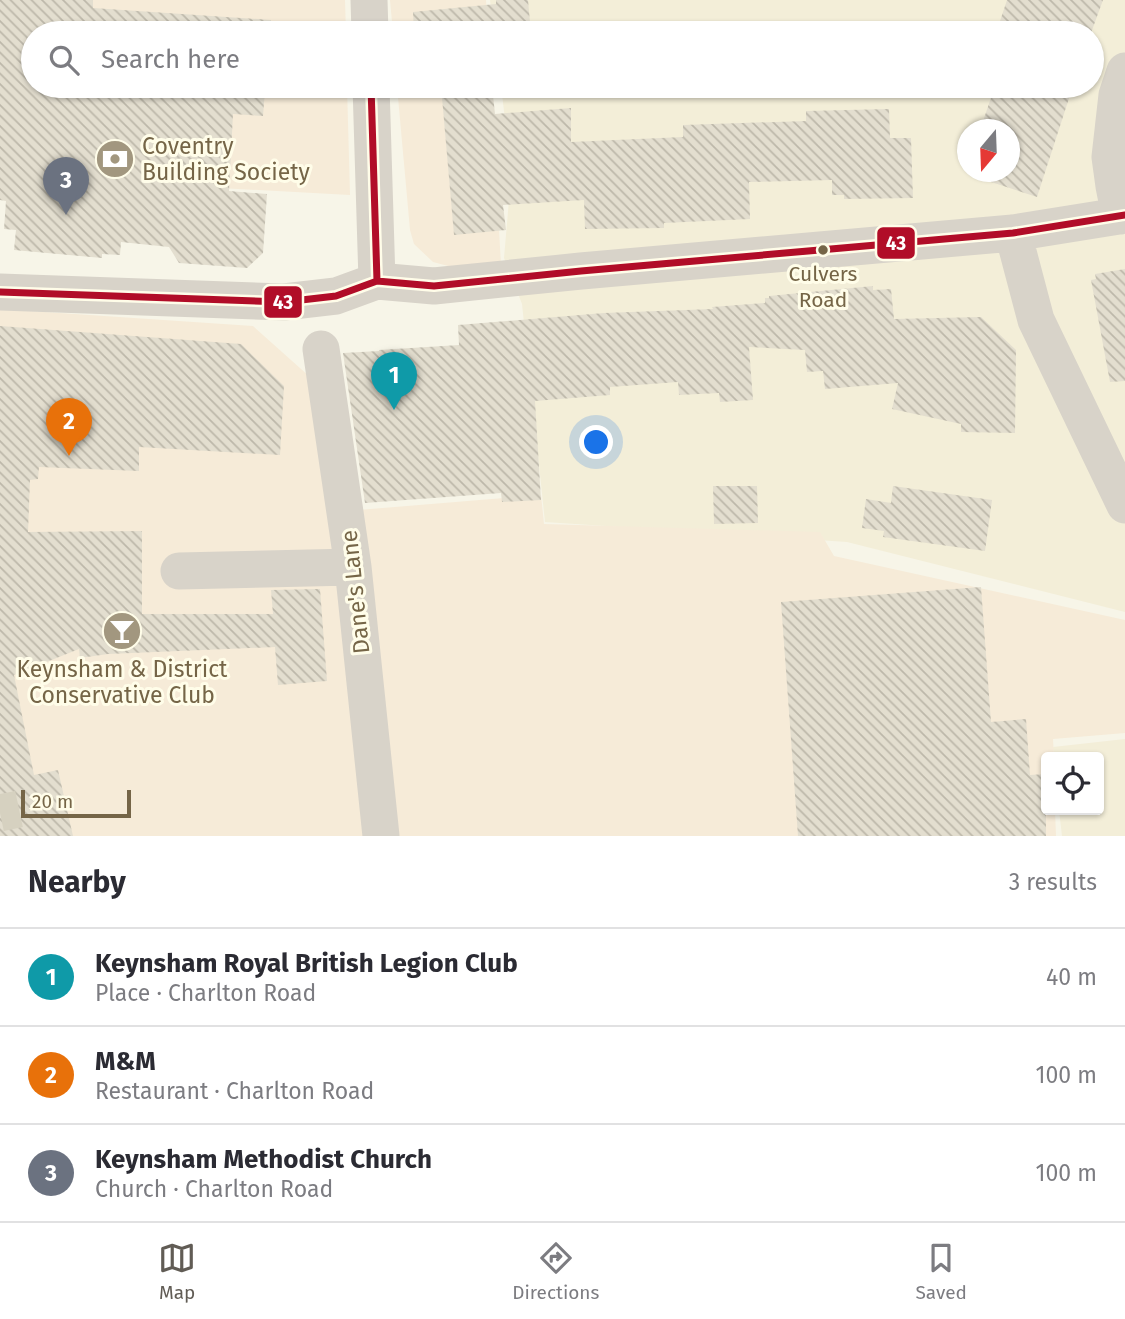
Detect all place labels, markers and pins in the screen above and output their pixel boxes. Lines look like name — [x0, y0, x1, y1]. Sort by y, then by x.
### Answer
place label: Coventry Building Society — [142, 132, 310, 186]
bank icon: Coventry Building Society — [94, 138, 136, 180]
pin: 3 — [43, 157, 89, 215]
marker: Culvers Road — [816, 243, 830, 257]
place label: Culvers Road — [789, 261, 858, 313]
pin: 1 — [371, 352, 417, 410]
pin: 2 — [46, 398, 92, 456]
bar icon: Keynsham & District Conservative Club — [101, 610, 143, 652]
place label: Keynsham & District Conservative Club — [17, 655, 228, 709]

